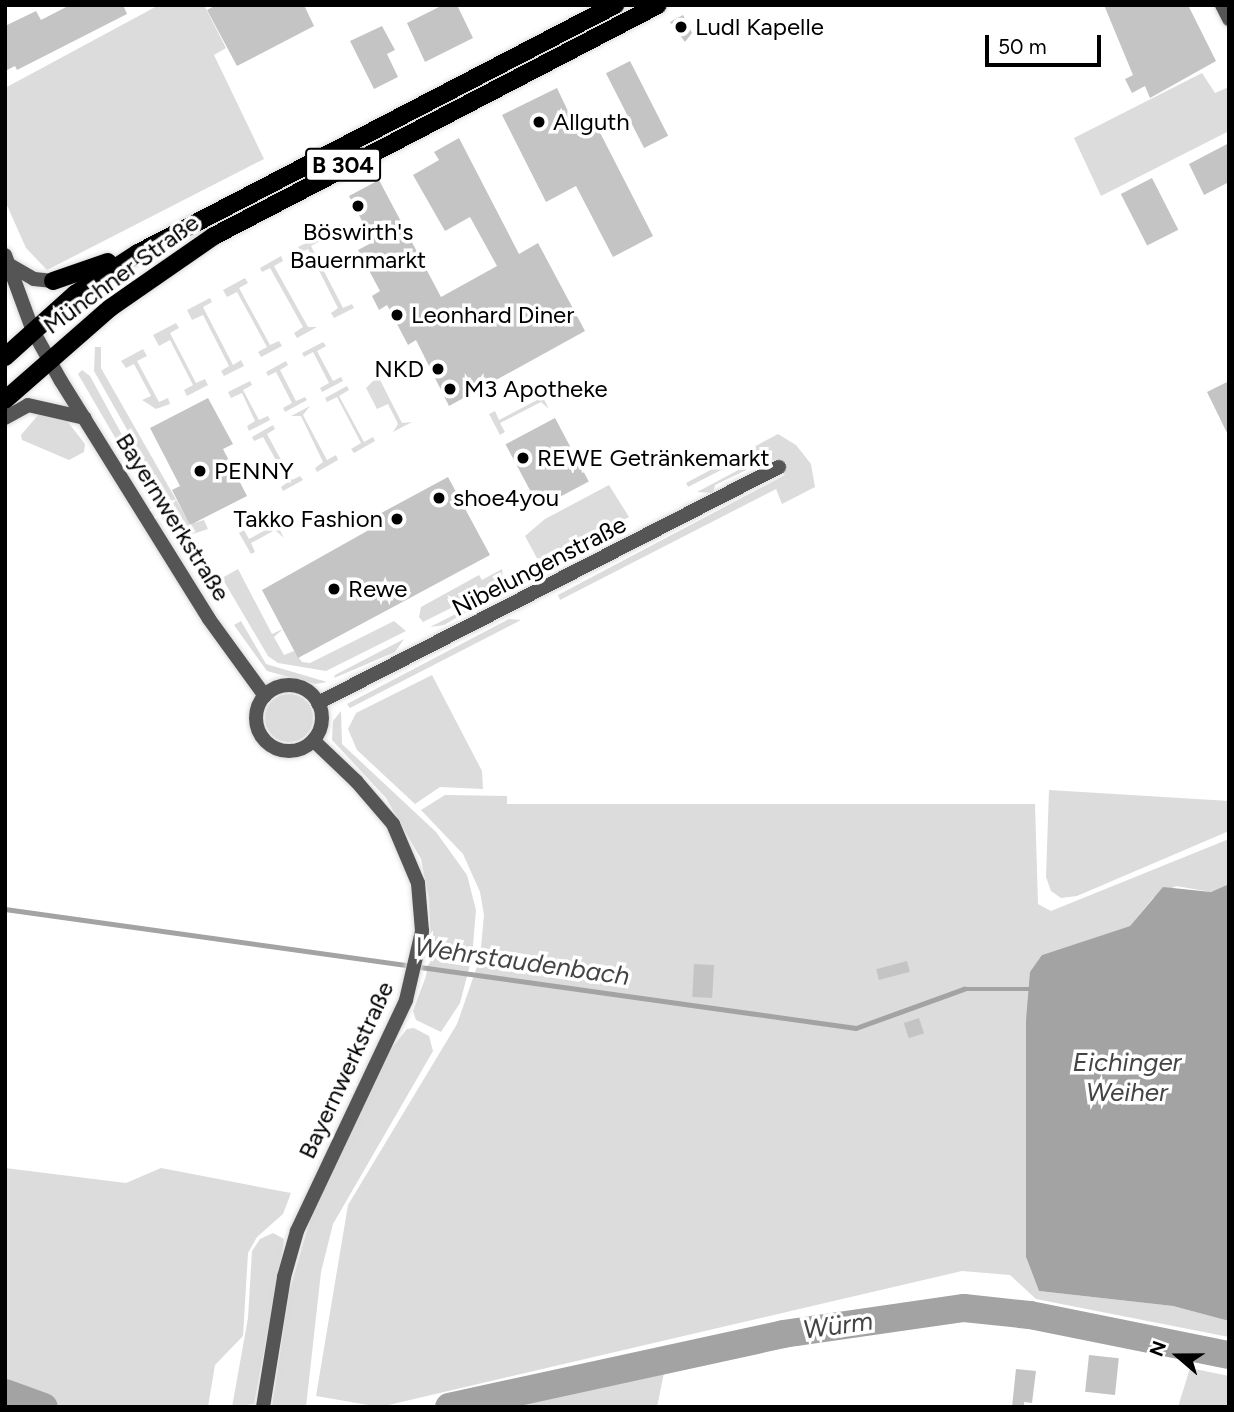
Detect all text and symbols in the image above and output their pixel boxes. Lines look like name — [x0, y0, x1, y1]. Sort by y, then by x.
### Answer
place label: Ludl Kapelle — [695, 13, 824, 41]
marker: Ludl Kapelle — [673, 19, 689, 35]
scale bar — [989, 21, 1104, 65]
text: 50 m — [998, 34, 1047, 59]
place label: Allguth — [553, 108, 630, 136]
marker: Allguth — [531, 114, 547, 130]
road number: B 304 — [304, 146, 382, 184]
marker: Böswirth's Bauernmarkt — [350, 198, 366, 214]
street label: Münchner Straße — [38, 208, 204, 340]
place label: Böswirth's Bauernmarkt — [290, 218, 426, 274]
place label: Leonhard Diner — [411, 301, 574, 329]
marker: Leonhard Diner — [389, 307, 405, 323]
place label: NKD — [374, 355, 424, 383]
marker: NKD — [430, 361, 446, 377]
place label: M3 Apotheke — [464, 375, 608, 403]
marker: M3 Apotheke — [442, 381, 458, 397]
street label: Bayernwerkstraße — [110, 428, 236, 606]
place label: REWE Getränkemarkt — [537, 444, 770, 472]
marker: REWE Getränkemarkt — [515, 450, 531, 466]
place label: PENNY — [214, 457, 294, 485]
marker: PENNY — [192, 463, 208, 479]
place label: shoe4you — [453, 484, 559, 512]
marker: shoe4you — [431, 490, 447, 506]
place label: Takko Fashion — [234, 505, 383, 533]
street label: Nibelungenstraße — [447, 510, 631, 622]
marker: Takko Fashion — [389, 511, 405, 527]
place label: Rewe — [348, 575, 407, 603]
marker: Rewe — [326, 581, 342, 597]
water label: Wehrstaudenbach — [413, 931, 631, 993]
street label: Bayernwerkstraße — [292, 977, 400, 1163]
water label: Eichinger Weiher — [1073, 1047, 1181, 1108]
water label: Würm — [801, 1306, 875, 1346]
north arrow — [1143, 1321, 1213, 1391]
text: N — [1144, 1338, 1171, 1359]

